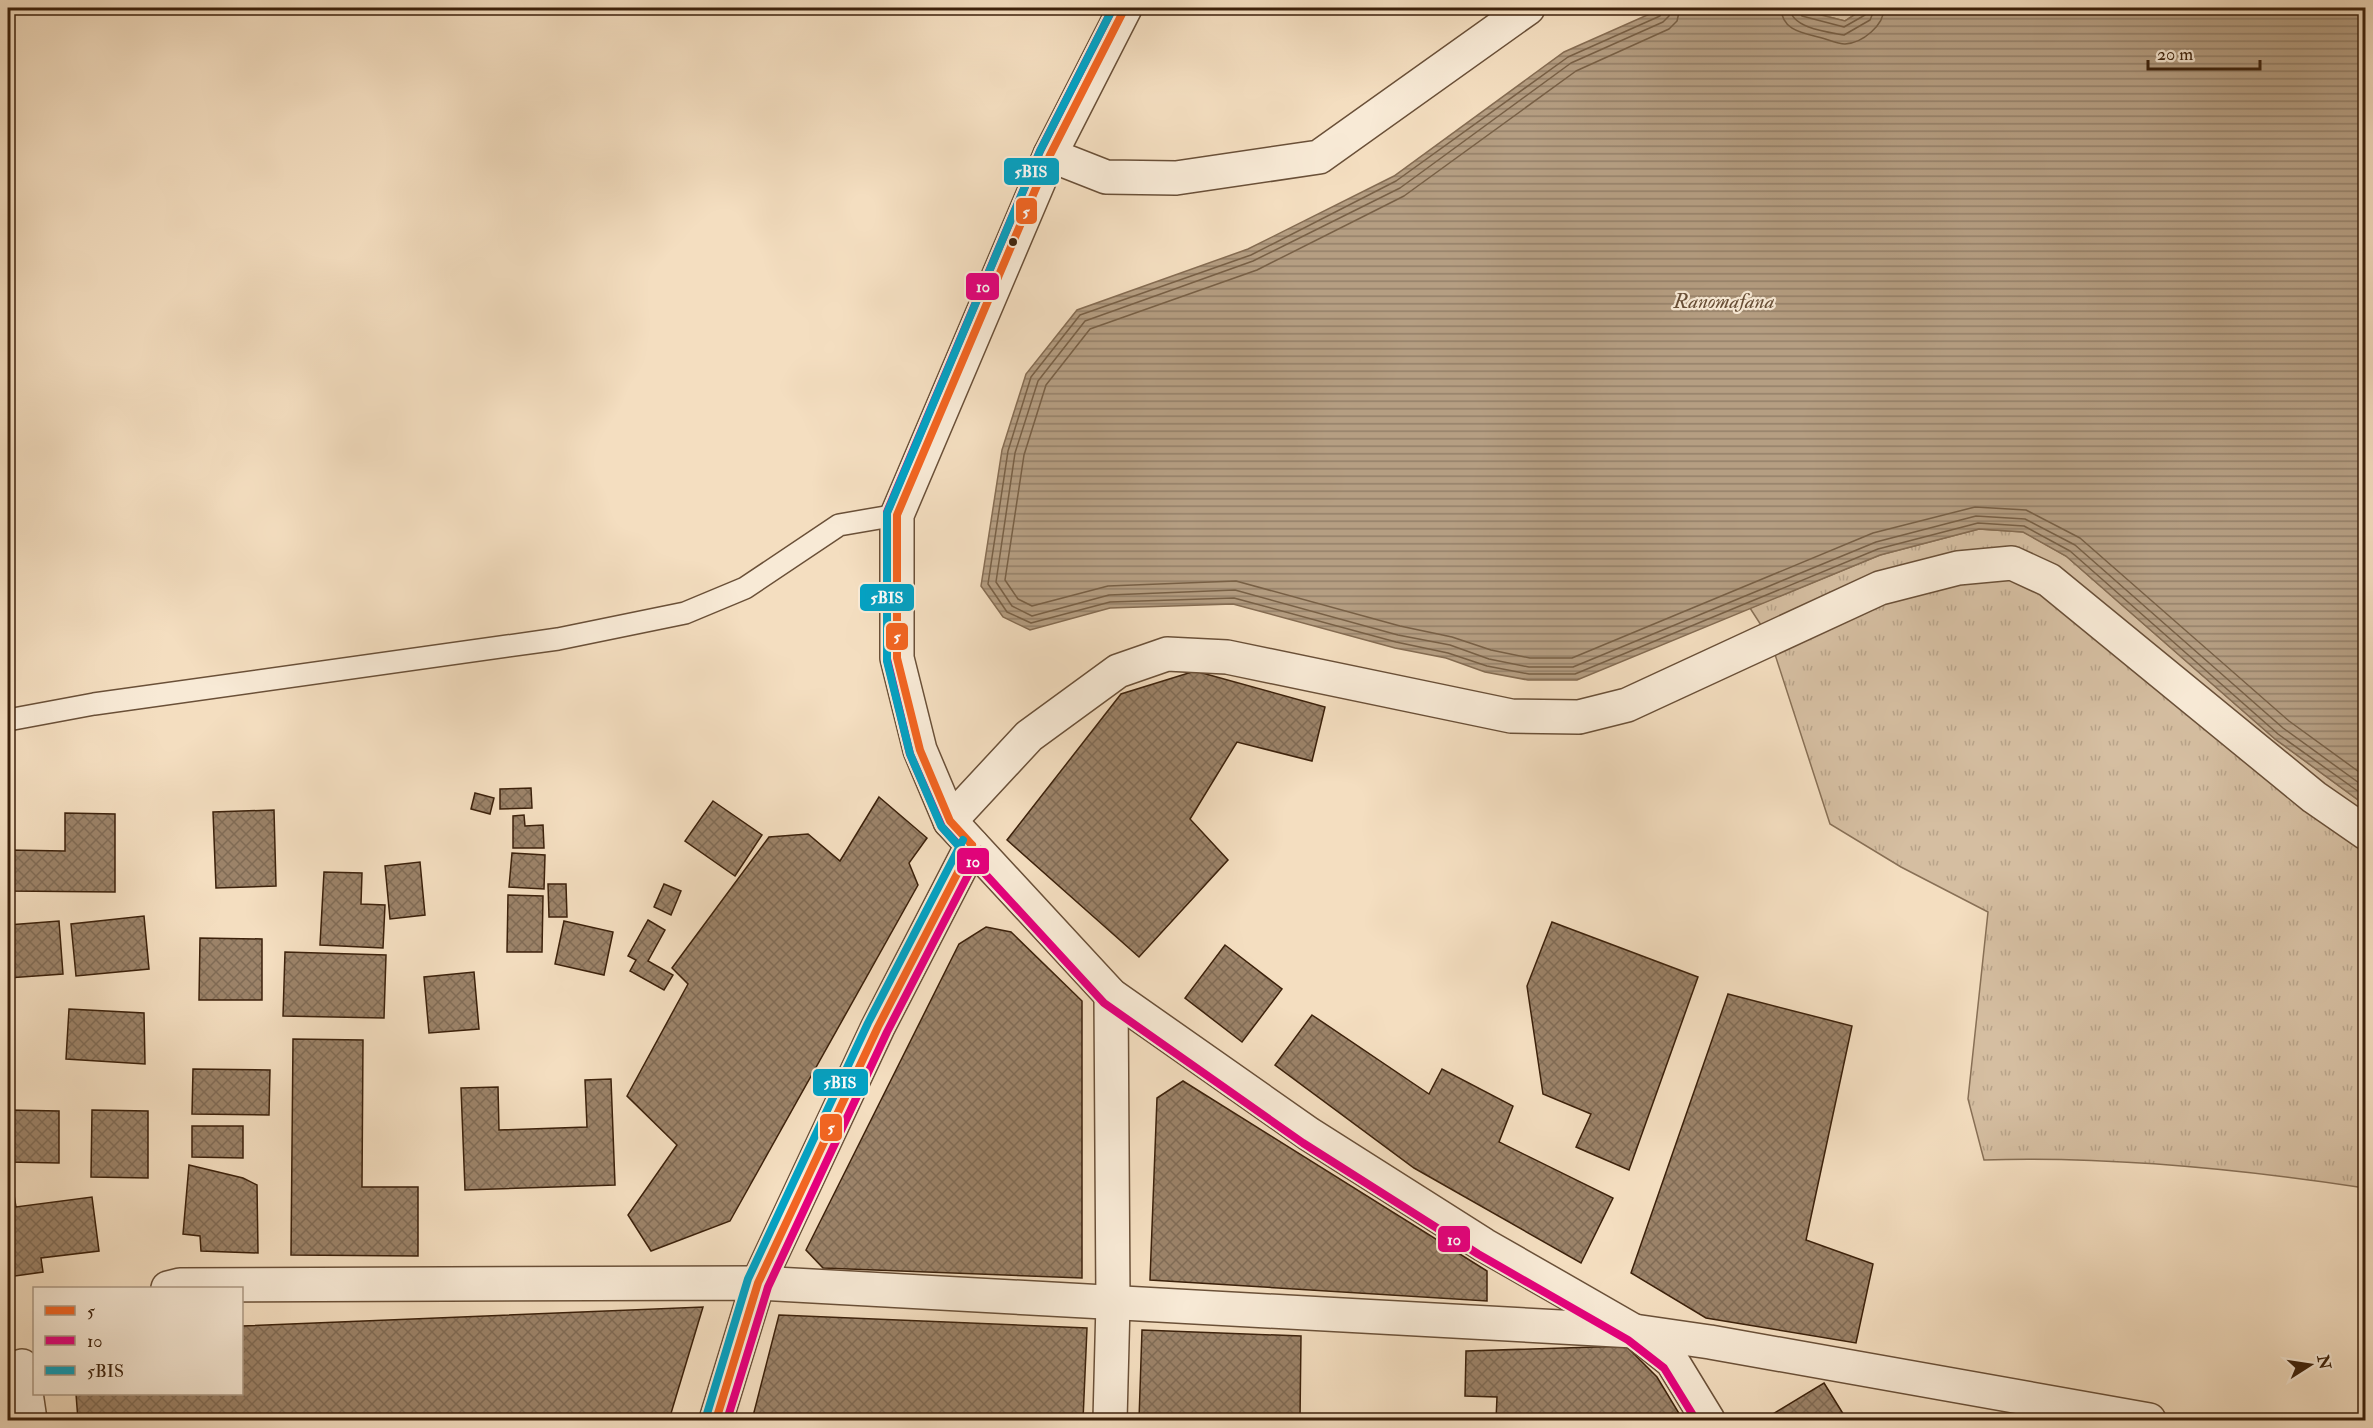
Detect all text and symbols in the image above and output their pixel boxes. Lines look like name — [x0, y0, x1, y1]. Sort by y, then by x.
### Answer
scale bar — [2148, 33, 2260, 71]
text: 20 m — [2157, 43, 2193, 66]
line badge: 5BIS — [1003, 157, 1060, 186]
text: 5BIS — [1015, 162, 1048, 182]
line badge: 5 — [1015, 197, 1038, 225]
text: 5 — [1022, 202, 1030, 222]
unlabelled marker — [1007, 236, 1019, 248]
line badge: 10 — [965, 272, 1000, 301]
text: 10 — [976, 277, 990, 297]
water label: Ranomafana — [1673, 288, 1775, 315]
line badge: 5BIS — [859, 583, 915, 612]
text: 5BIS — [871, 588, 904, 608]
line badge: 5 — [885, 622, 909, 651]
text: 5 — [893, 627, 901, 647]
line badge: 10 — [956, 847, 990, 875]
text: 10 — [966, 852, 980, 872]
line badge: 5BIS — [812, 1068, 869, 1097]
text: 5BIS — [824, 1073, 857, 1093]
line badge: 5 — [819, 1113, 843, 1142]
text: 5 — [827, 1118, 835, 1138]
line badge: 10 — [1437, 1225, 1471, 1253]
text: 10 — [1447, 1230, 1461, 1250]
legend — [33, 1287, 243, 1395]
text: 5 — [87, 1300, 95, 1323]
text: 10 — [87, 1330, 103, 1353]
north arrow — [2280, 1335, 2340, 1395]
text: N — [2312, 1352, 2335, 1372]
text: 5BIS — [87, 1360, 124, 1383]

